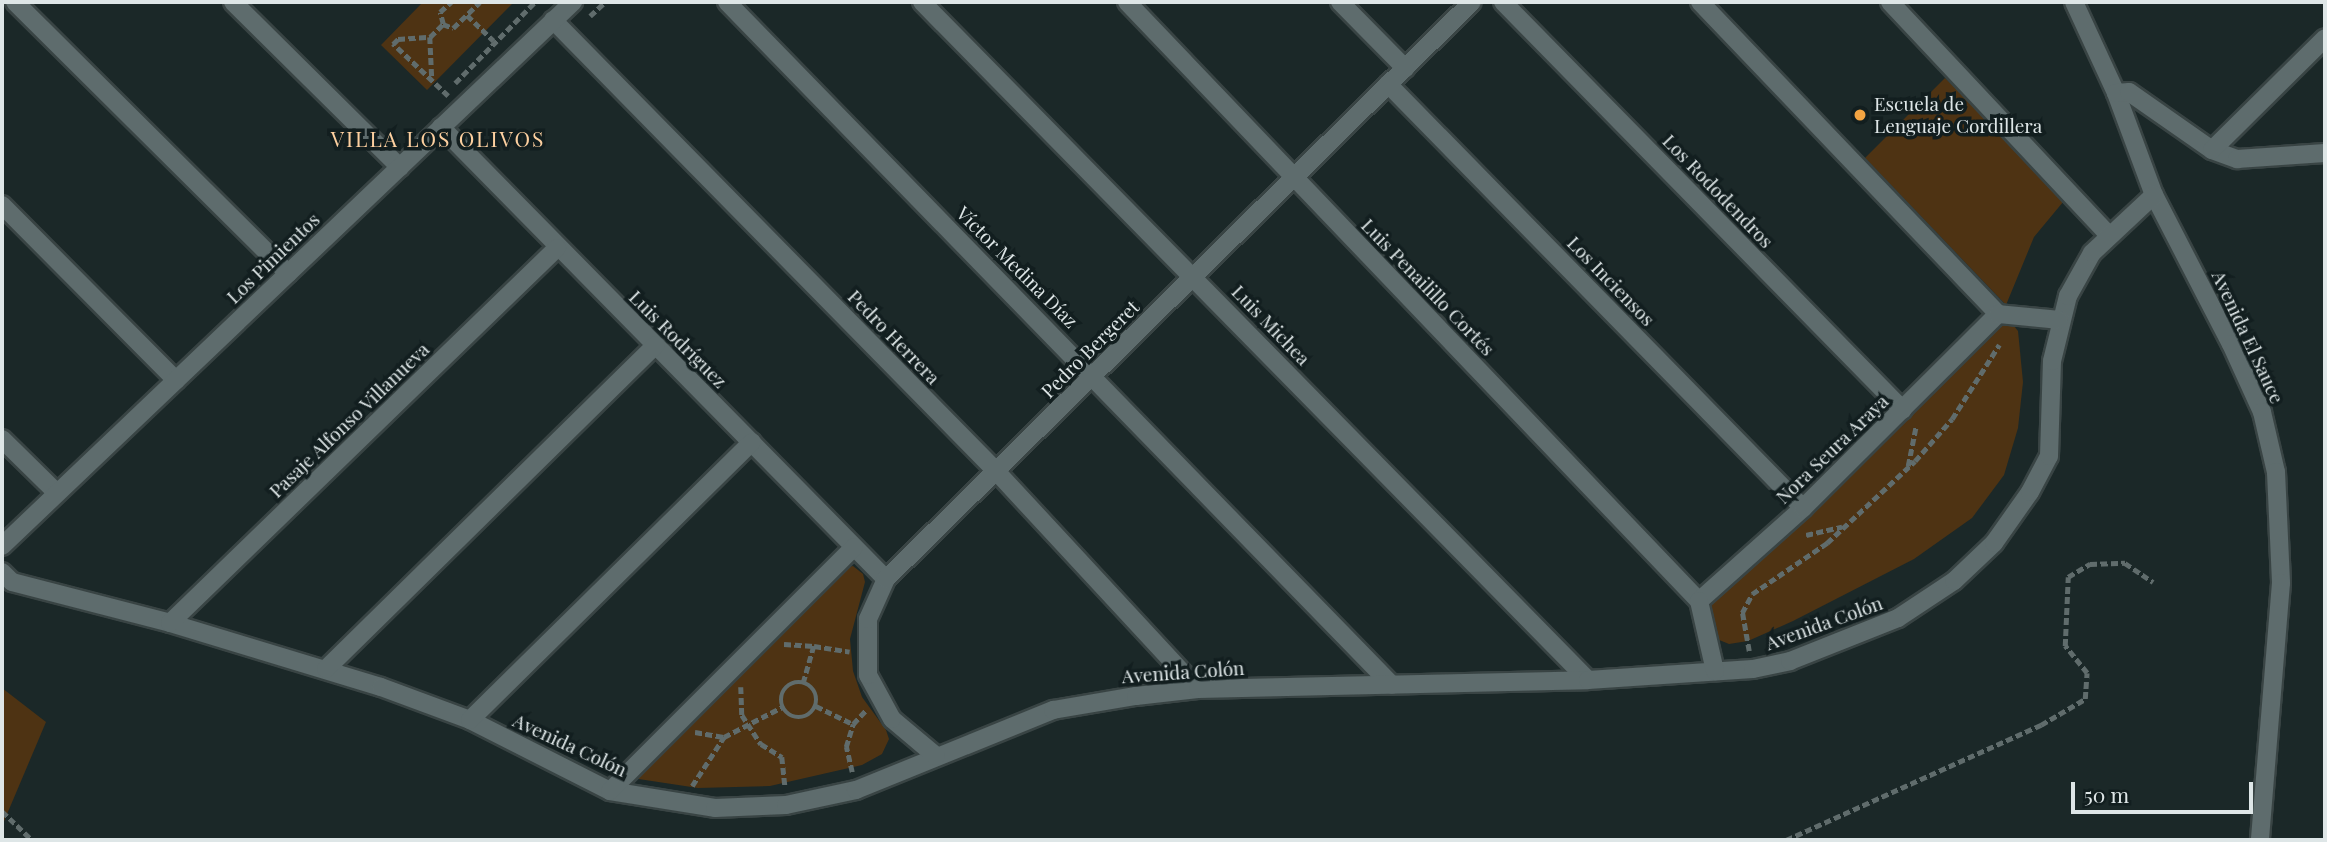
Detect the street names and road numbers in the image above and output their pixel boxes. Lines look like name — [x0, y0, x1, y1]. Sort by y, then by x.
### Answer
street label: Los Rododendros — [1658, 129, 1778, 253]
street label: Víctor Medina Díaz — [951, 201, 1083, 333]
street label: Los Pimientos — [222, 208, 324, 308]
street label: Luis Penailillo Cortés — [1357, 214, 1499, 360]
street label: Los Inciensos — [1563, 231, 1659, 331]
street label: Avenida El Sauce — [2207, 267, 2289, 407]
street label: Luis Michea — [1227, 280, 1315, 370]
street label: Pedro Herrera — [843, 285, 945, 389]
street label: Luis Rodríguez — [625, 286, 731, 392]
street label: Pedro Bergeret — [1036, 295, 1144, 403]
street label: Pasaje Alfonso Villanueva — [264, 337, 434, 503]
street label: Nora Seura Araya — [1771, 389, 1893, 509]
street label: Avenida Colón — [1762, 591, 1886, 655]
street label: Avenida Colón — [1121, 656, 1245, 688]
street label: Avenida Colón — [509, 709, 631, 781]

